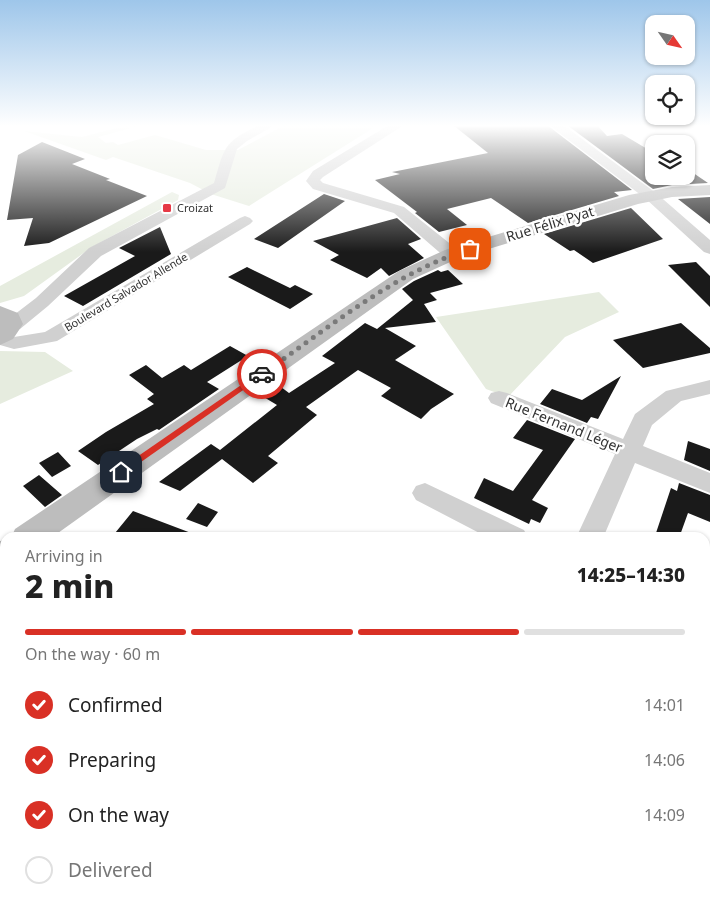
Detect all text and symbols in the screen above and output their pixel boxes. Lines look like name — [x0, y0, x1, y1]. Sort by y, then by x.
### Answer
north arrow — [645, 15, 695, 65]
map controls — [645, 15, 695, 185]
button: locate — [645, 75, 695, 125]
button: layers — [645, 135, 695, 185]
place label: Croizat — [177, 200, 213, 215]
street label: Rue Félix Pyat — [504, 201, 596, 246]
marker: Croizat — [161, 202, 173, 214]
pin — [449, 228, 491, 270]
icon: bag — [456, 235, 484, 263]
street label: Boulevard Salvador Allende — [61, 249, 190, 334]
courier — [237, 349, 287, 399]
icon: car — [248, 360, 276, 388]
street label: Rue Fernand Léger — [503, 392, 626, 457]
pin — [100, 451, 142, 493]
icon: home — [107, 458, 135, 486]
text: Arriving in — [25, 545, 103, 567]
text: 14:25–14:30 — [577, 562, 685, 588]
text: 2 min — [25, 564, 114, 607]
text: On the way · 60 m — [25, 643, 160, 665]
icon: check — [25, 691, 53, 719]
text: Confirmed — [68, 692, 163, 718]
text: 14:01 — [644, 694, 685, 716]
icon: check — [25, 746, 53, 774]
text: Preparing — [68, 747, 156, 773]
text: 14:06 — [644, 749, 685, 771]
icon: check — [25, 801, 53, 829]
text: On the way — [68, 802, 169, 828]
text: 14:09 — [644, 804, 685, 826]
text: Delivered — [68, 857, 153, 883]

